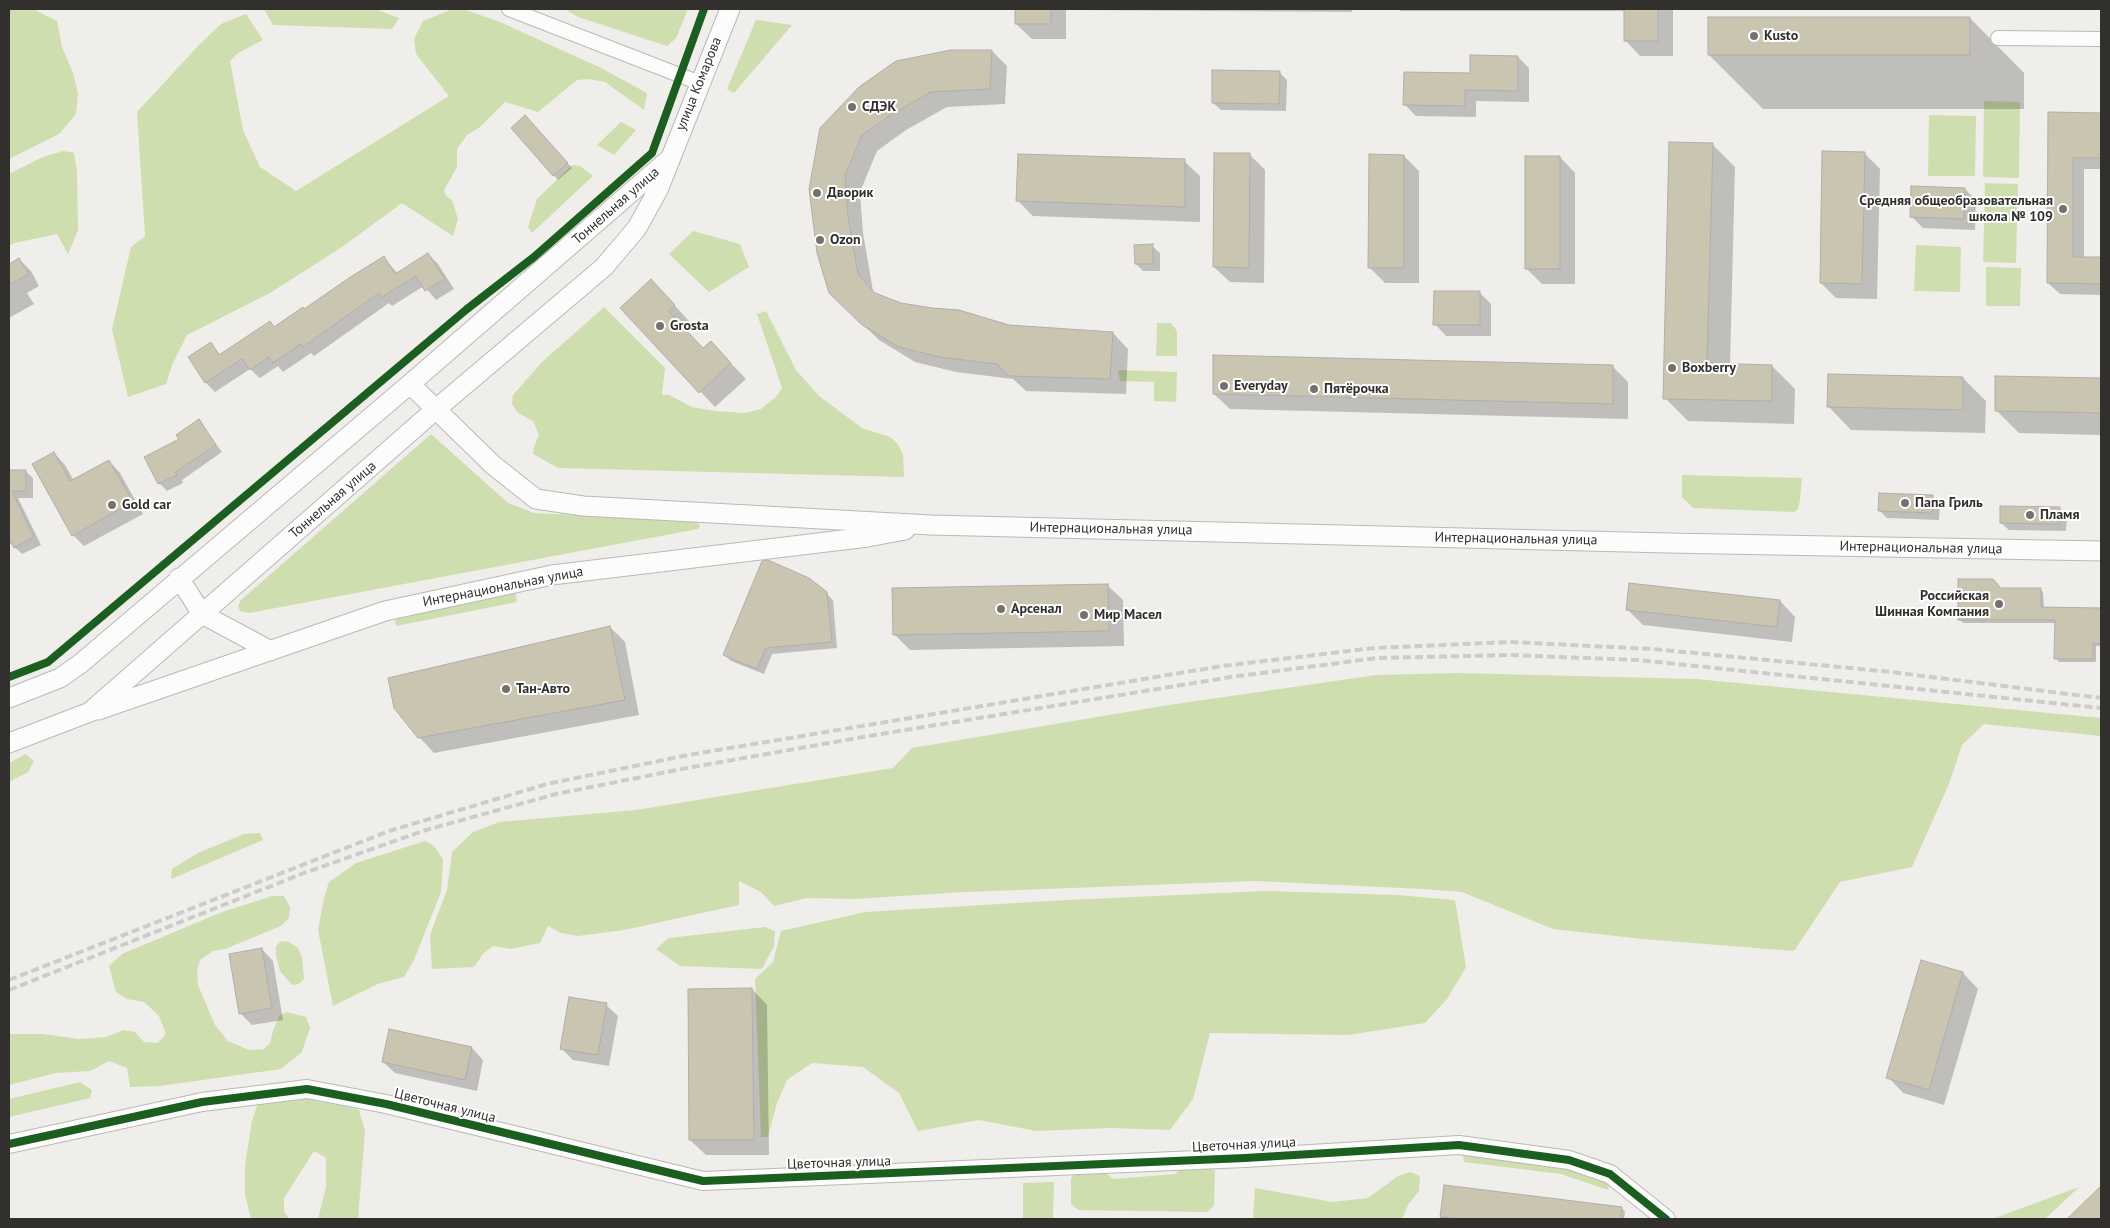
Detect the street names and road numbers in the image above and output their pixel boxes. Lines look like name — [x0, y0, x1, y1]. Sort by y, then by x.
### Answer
street label: улица Комарова — [673, 35, 725, 133]
street label: Тоннельная улица — [569, 164, 663, 248]
street label: Тоннельная улица — [286, 458, 380, 542]
street label: Интернациональная улица — [1029, 519, 1193, 539]
street label: Интернациональная улица — [1434, 529, 1598, 549]
street label: Интернациональная улица — [1839, 538, 2003, 558]
street label: Интернациональная улица — [421, 563, 585, 611]
street label: Цветочная улица — [393, 1085, 497, 1127]
street label: Цветочная улица — [1192, 1134, 1296, 1156]
street label: Цветочная улица — [787, 1153, 891, 1173]

